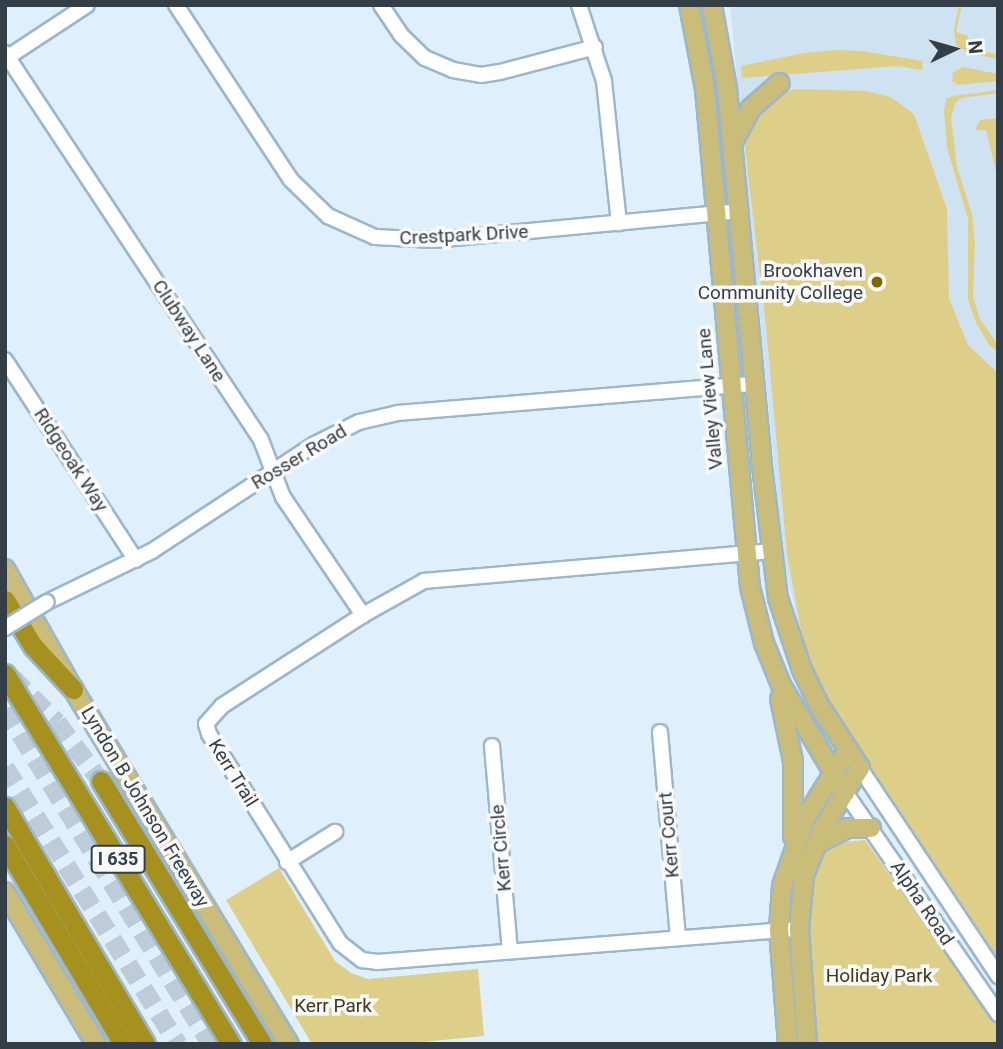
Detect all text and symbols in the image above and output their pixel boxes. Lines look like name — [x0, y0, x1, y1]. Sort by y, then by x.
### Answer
north arrow — [919, 14, 989, 84]
text: N — [963, 39, 987, 55]
street label: Crestpark Drive — [399, 220, 529, 250]
place label: Brookhaven Community College — [698, 260, 863, 304]
marker: Brookhaven Community College — [869, 274, 885, 290]
street label: Clubway Lane — [147, 276, 231, 386]
street label: Valley View Lane — [692, 327, 728, 471]
street label: Ridgeoak Way — [29, 404, 113, 516]
street label: Rosser Road — [247, 420, 351, 494]
street label: Lyndon B Johnson Freeway — [76, 703, 214, 911]
street label: Kerr Trail — [203, 735, 263, 811]
street label: Kerr Court — [654, 791, 684, 879]
street label: Kerr Circle — [486, 804, 516, 892]
road number: I 635 — [90, 844, 146, 874]
street label: Alpha Road — [885, 857, 959, 949]
park label: Holiday Park — [826, 965, 932, 987]
park label: Kerr Park — [294, 995, 372, 1017]

